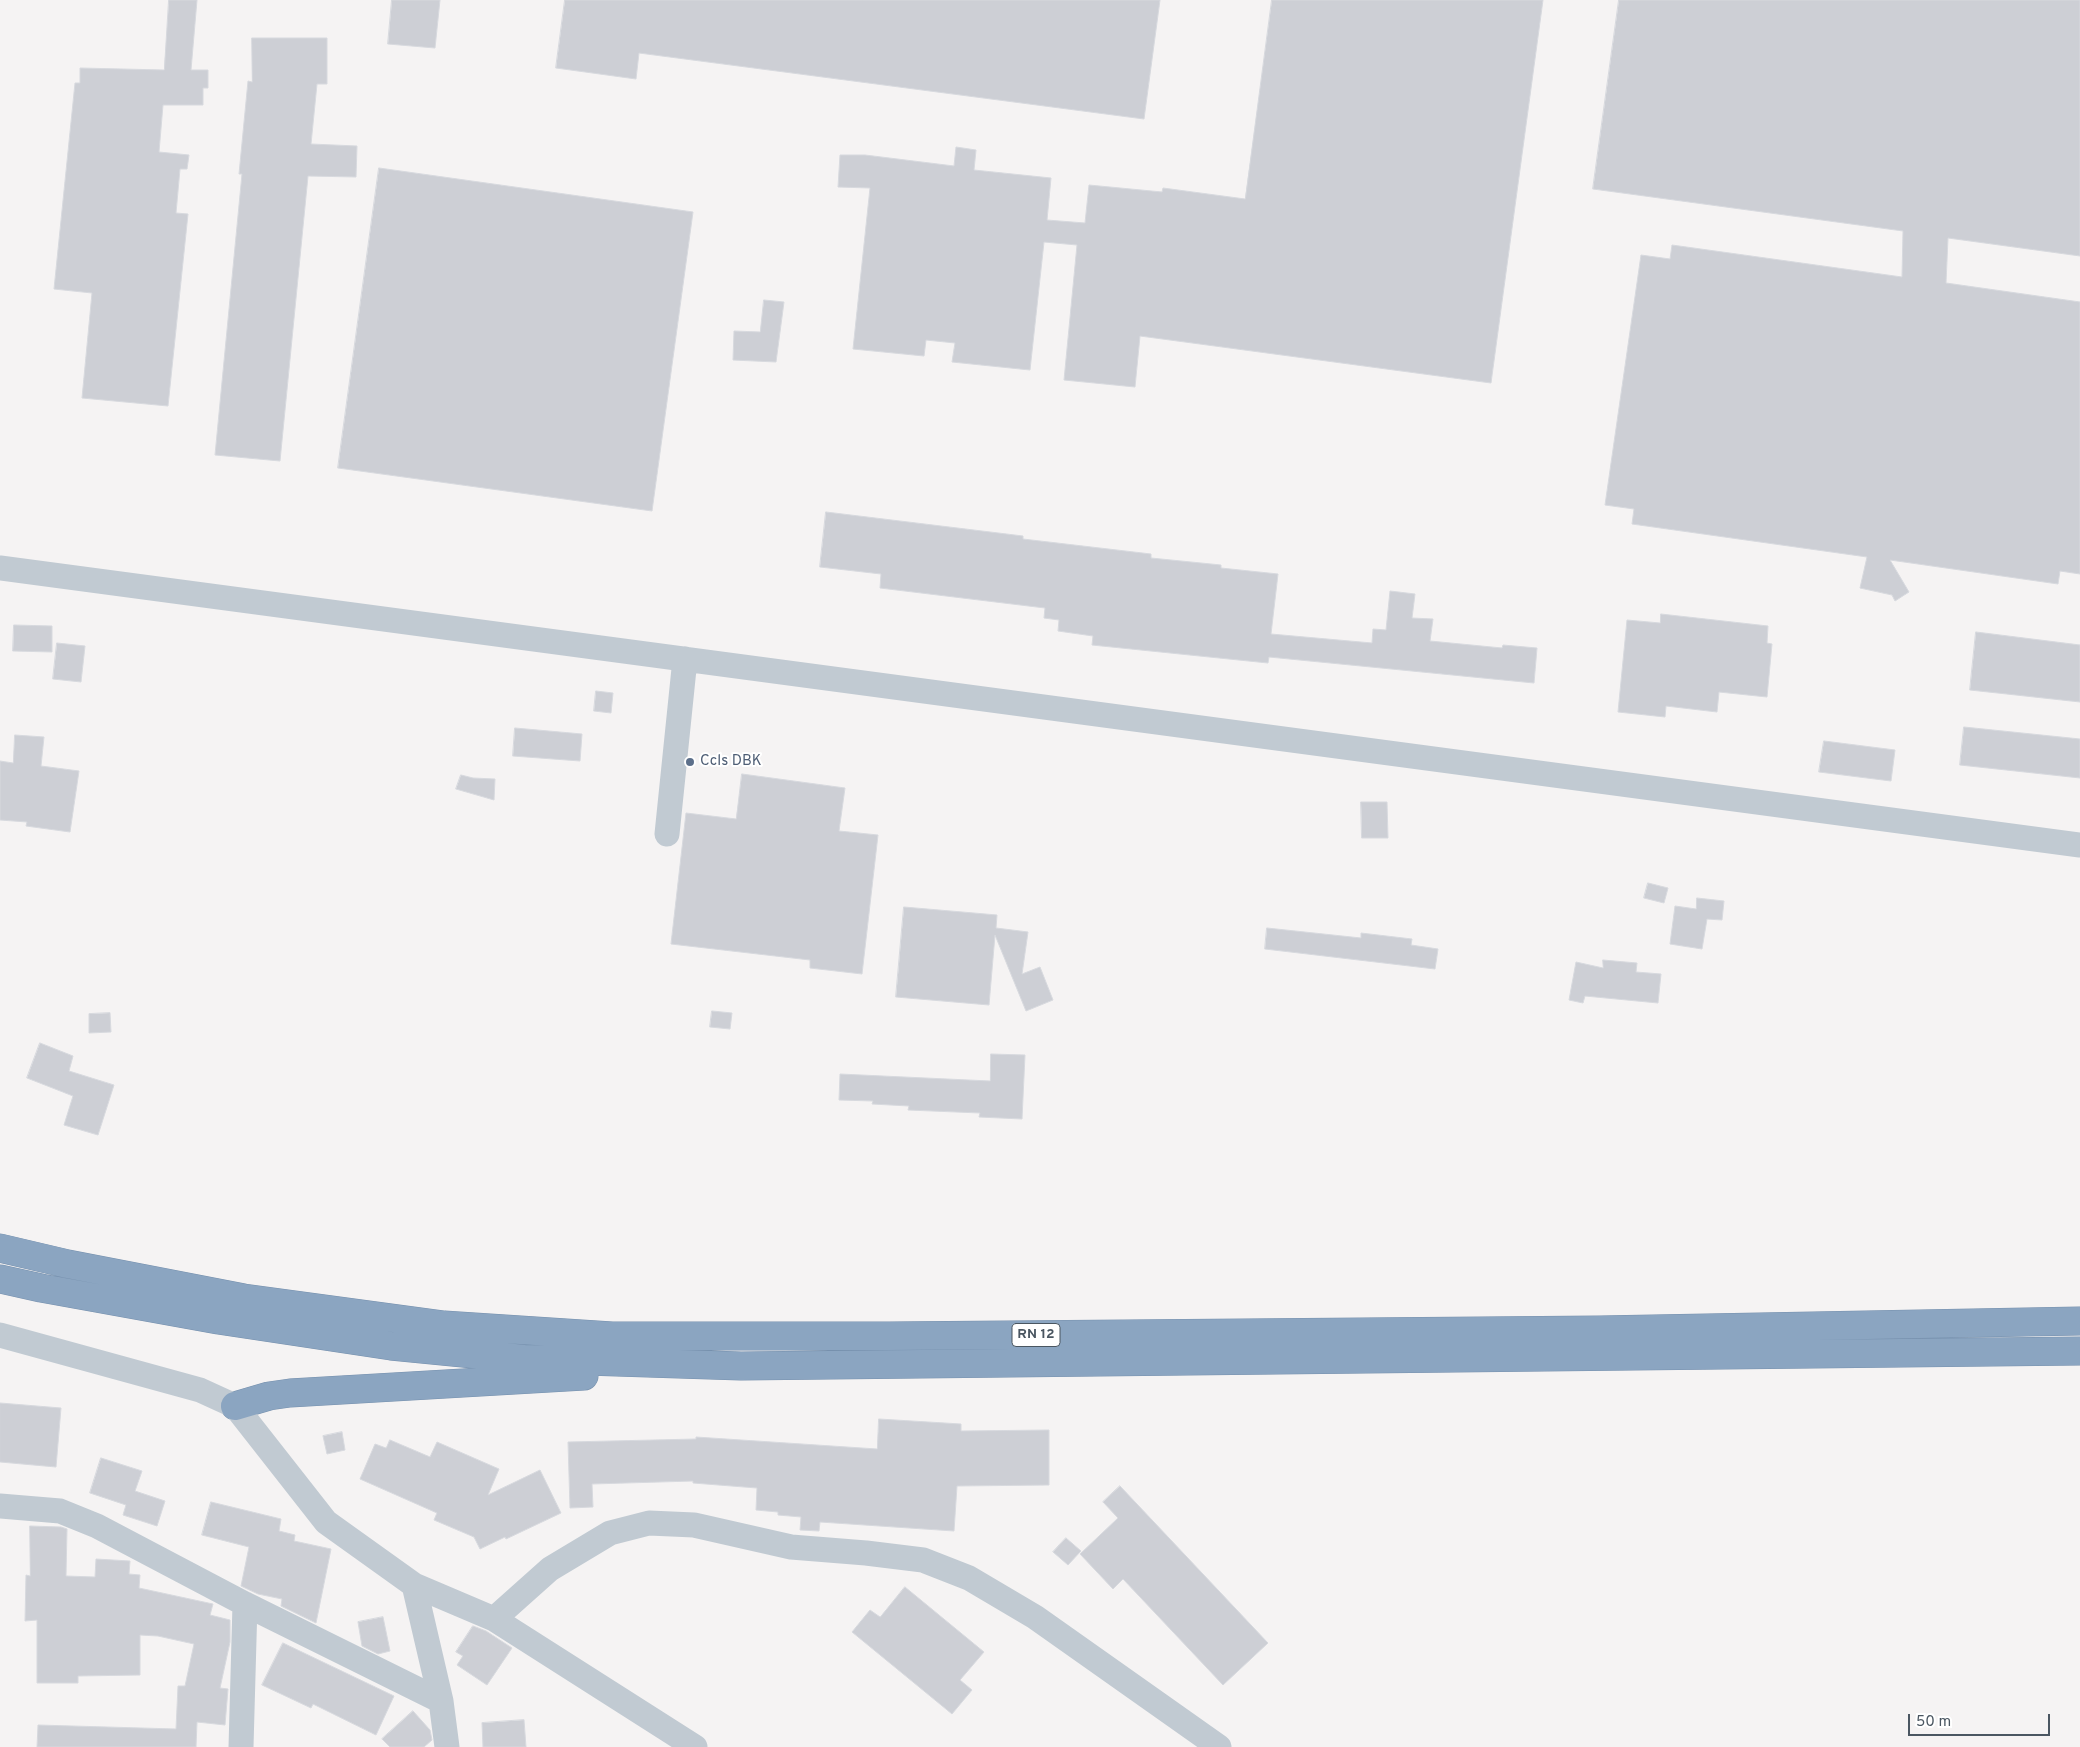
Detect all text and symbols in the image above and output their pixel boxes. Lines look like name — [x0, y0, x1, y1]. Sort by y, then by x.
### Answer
place label: Ccls DBK — [700, 753, 762, 771]
marker: Ccls DBK — [684, 756, 696, 768]
road number: RN 12 — [1012, 1324, 1060, 1346]
scale bar — [1910, 1704, 2052, 1736]
text: 50 m — [1916, 1713, 1951, 1732]

